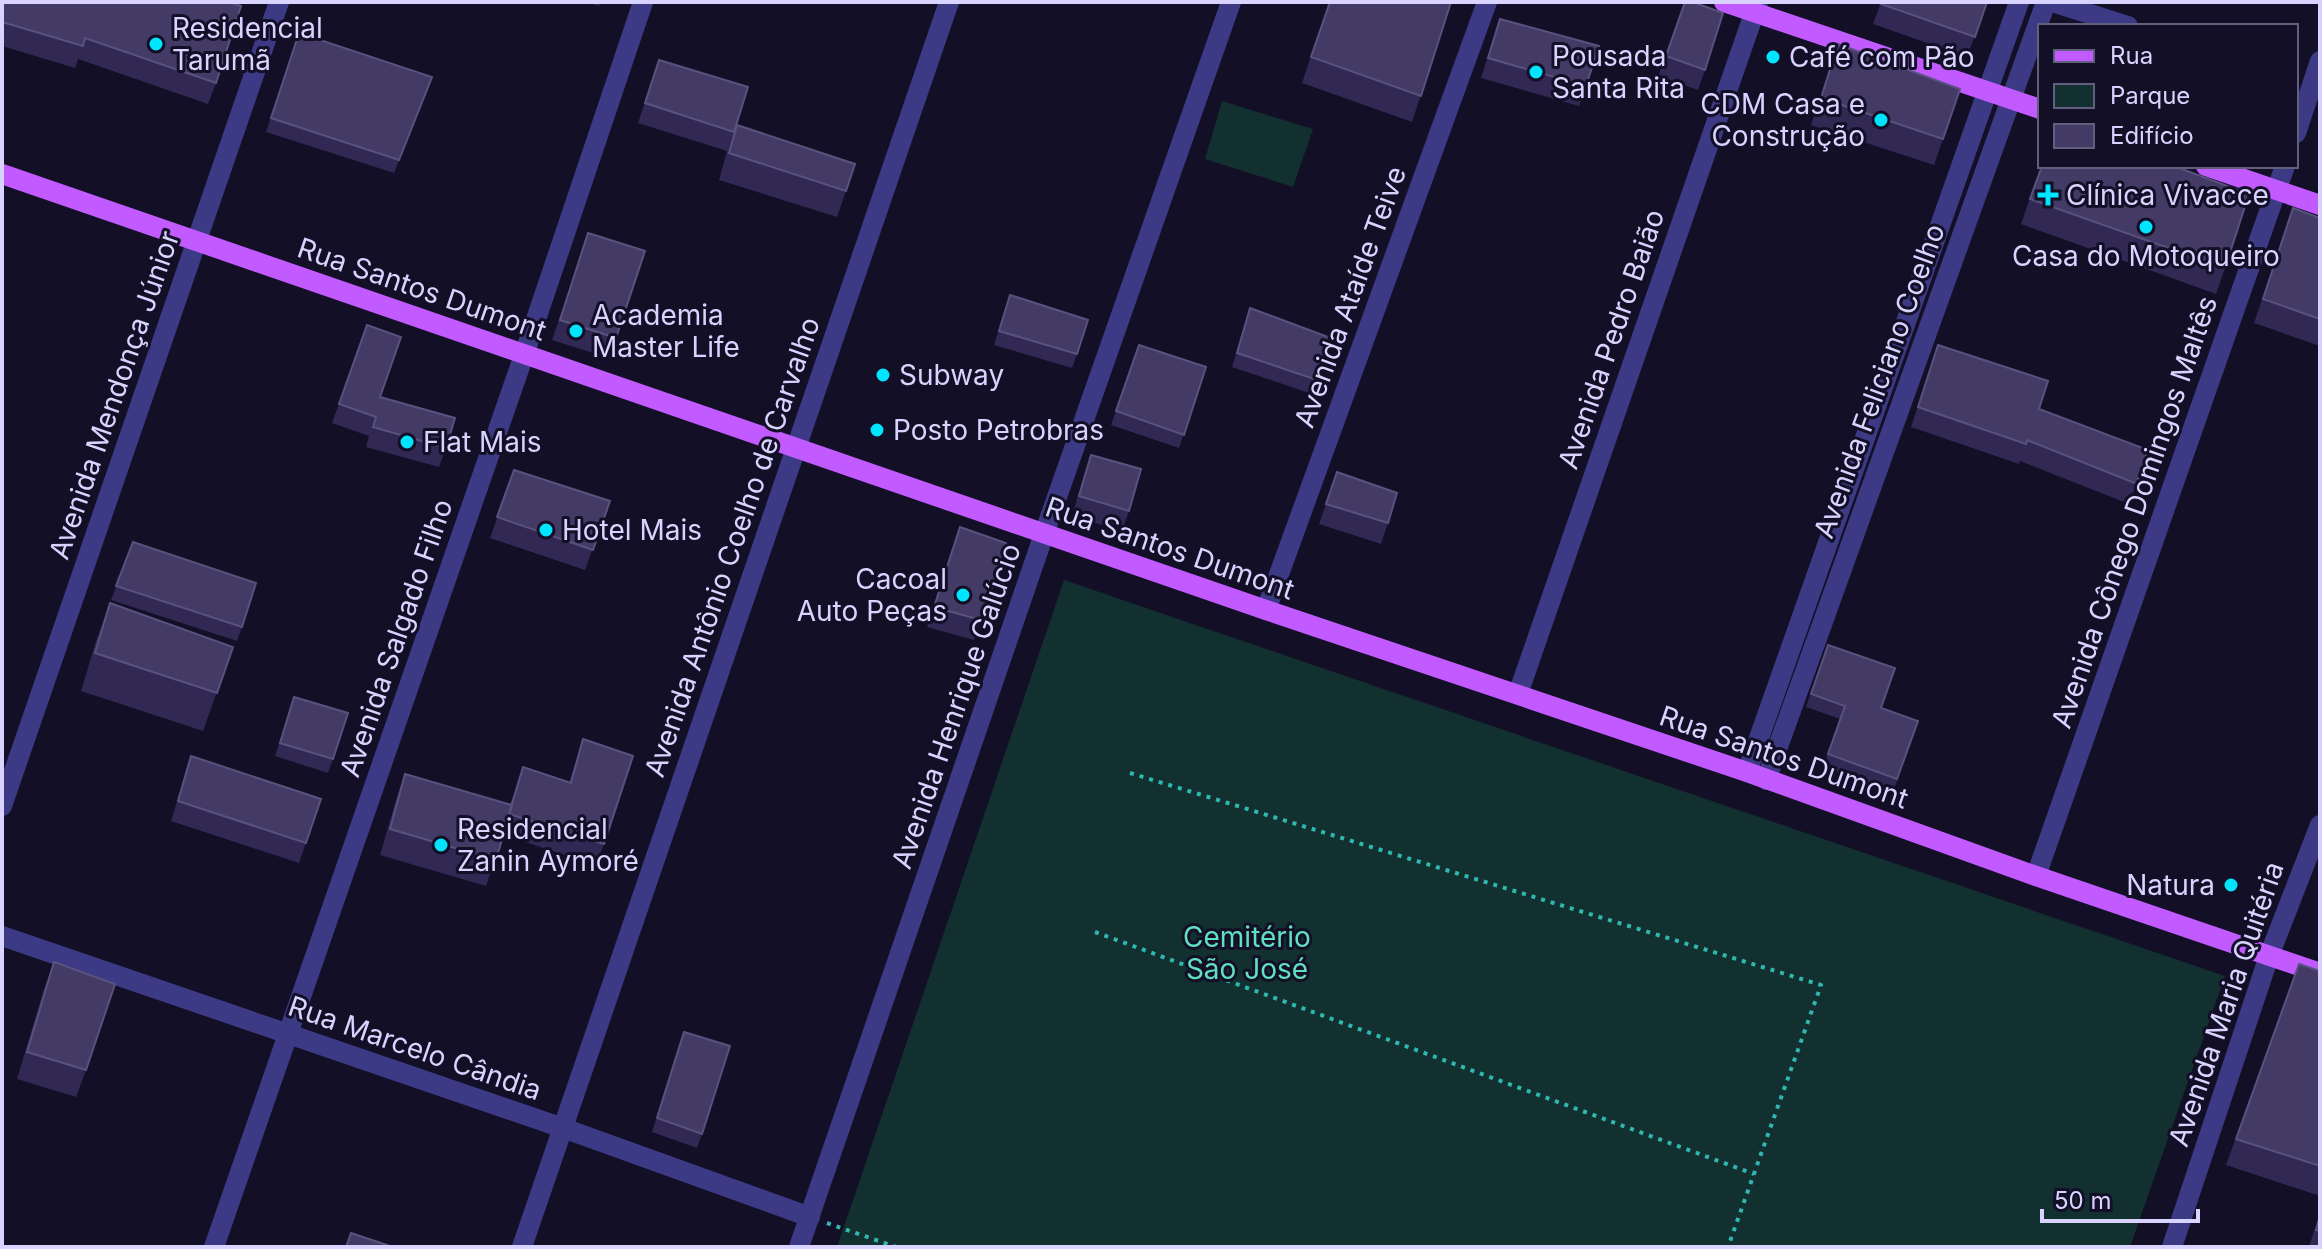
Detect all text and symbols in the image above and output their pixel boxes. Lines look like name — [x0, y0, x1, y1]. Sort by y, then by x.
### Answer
place label: Residencial Tarumã — [172, 11, 323, 77]
legend — [2038, 24, 2298, 168]
marker: Residencial Tarumã — [147, 35, 165, 53]
place label: Pousada Santa Rita — [1552, 39, 1685, 105]
place label: Café com Pão — [1789, 40, 1975, 74]
text: Rua — [2110, 41, 2153, 70]
marker: Café com Pão — [1764, 48, 1782, 66]
marker: Pousada Santa Rita — [1527, 63, 1545, 81]
text: Parque — [2110, 81, 2190, 110]
place label: CDM Casa e Construção — [1700, 87, 1865, 153]
marker: CDM Casa e Construção — [1872, 111, 1890, 129]
text: Edifício — [2110, 121, 2194, 150]
street label: Avenida Ataíde Teive — [1287, 162, 1413, 432]
place label: Clínica Vivacce — [2066, 178, 2269, 212]
marker: Clínica Vivacce — [2037, 184, 2059, 206]
street label: Avenida Pedro Baião — [1551, 205, 1671, 473]
marker: Casa do Motoqueiro — [2137, 218, 2155, 236]
street label: Avenida Feliciano Coelho — [1806, 219, 1952, 543]
street label: Avenida Mendonça Júnior — [42, 227, 186, 563]
street label: Rua Santos Dumont — [293, 231, 551, 347]
place label: Casa do Motoqueiro — [2012, 239, 2280, 273]
street label: Avenida Cônego Domingos Maltês — [2044, 292, 2224, 732]
place label: Academia Master Life — [592, 298, 740, 364]
street label: Avenida Antônio Coelho de Carvalho — [637, 313, 827, 781]
marker: Academia Master Life — [567, 322, 585, 340]
place label: Subway — [899, 358, 1004, 392]
marker: Subway — [874, 366, 892, 384]
place label: Posto Petrobras — [893, 413, 1104, 447]
marker: Posto Petrobras — [868, 421, 886, 439]
place label: Flat Mais — [423, 425, 542, 459]
marker: Flat Mais — [398, 433, 416, 451]
street label: Rua Santos Dumont — [1041, 490, 1299, 606]
street label: Avenida Salgado Filho — [332, 495, 460, 781]
place label: Hotel Mais — [562, 513, 702, 547]
marker: Hotel Mais — [537, 521, 555, 539]
street label: Avenida Henrique Galúcio — [884, 539, 1028, 873]
place label: Cacoal Auto Peças — [797, 562, 947, 628]
marker: Cacoal Auto Peças — [954, 586, 972, 604]
street label: Rua Santos Dumont — [1655, 699, 1913, 815]
place label: Residencial Zanin Aymoré — [457, 812, 639, 878]
marker: Residencial Zanin Aymoré — [432, 836, 450, 854]
street label: Avenida Maria Quitéria — [2161, 857, 2291, 1151]
place label: Natura — [2126, 868, 2215, 902]
marker: Natura — [2222, 876, 2240, 894]
park label: Cemitério São José — [1183, 920, 1311, 986]
street label: Rua Marcelo Cândia — [284, 989, 546, 1107]
scale bar — [2042, 1173, 2198, 1223]
text: 50 m — [2054, 1186, 2112, 1215]

